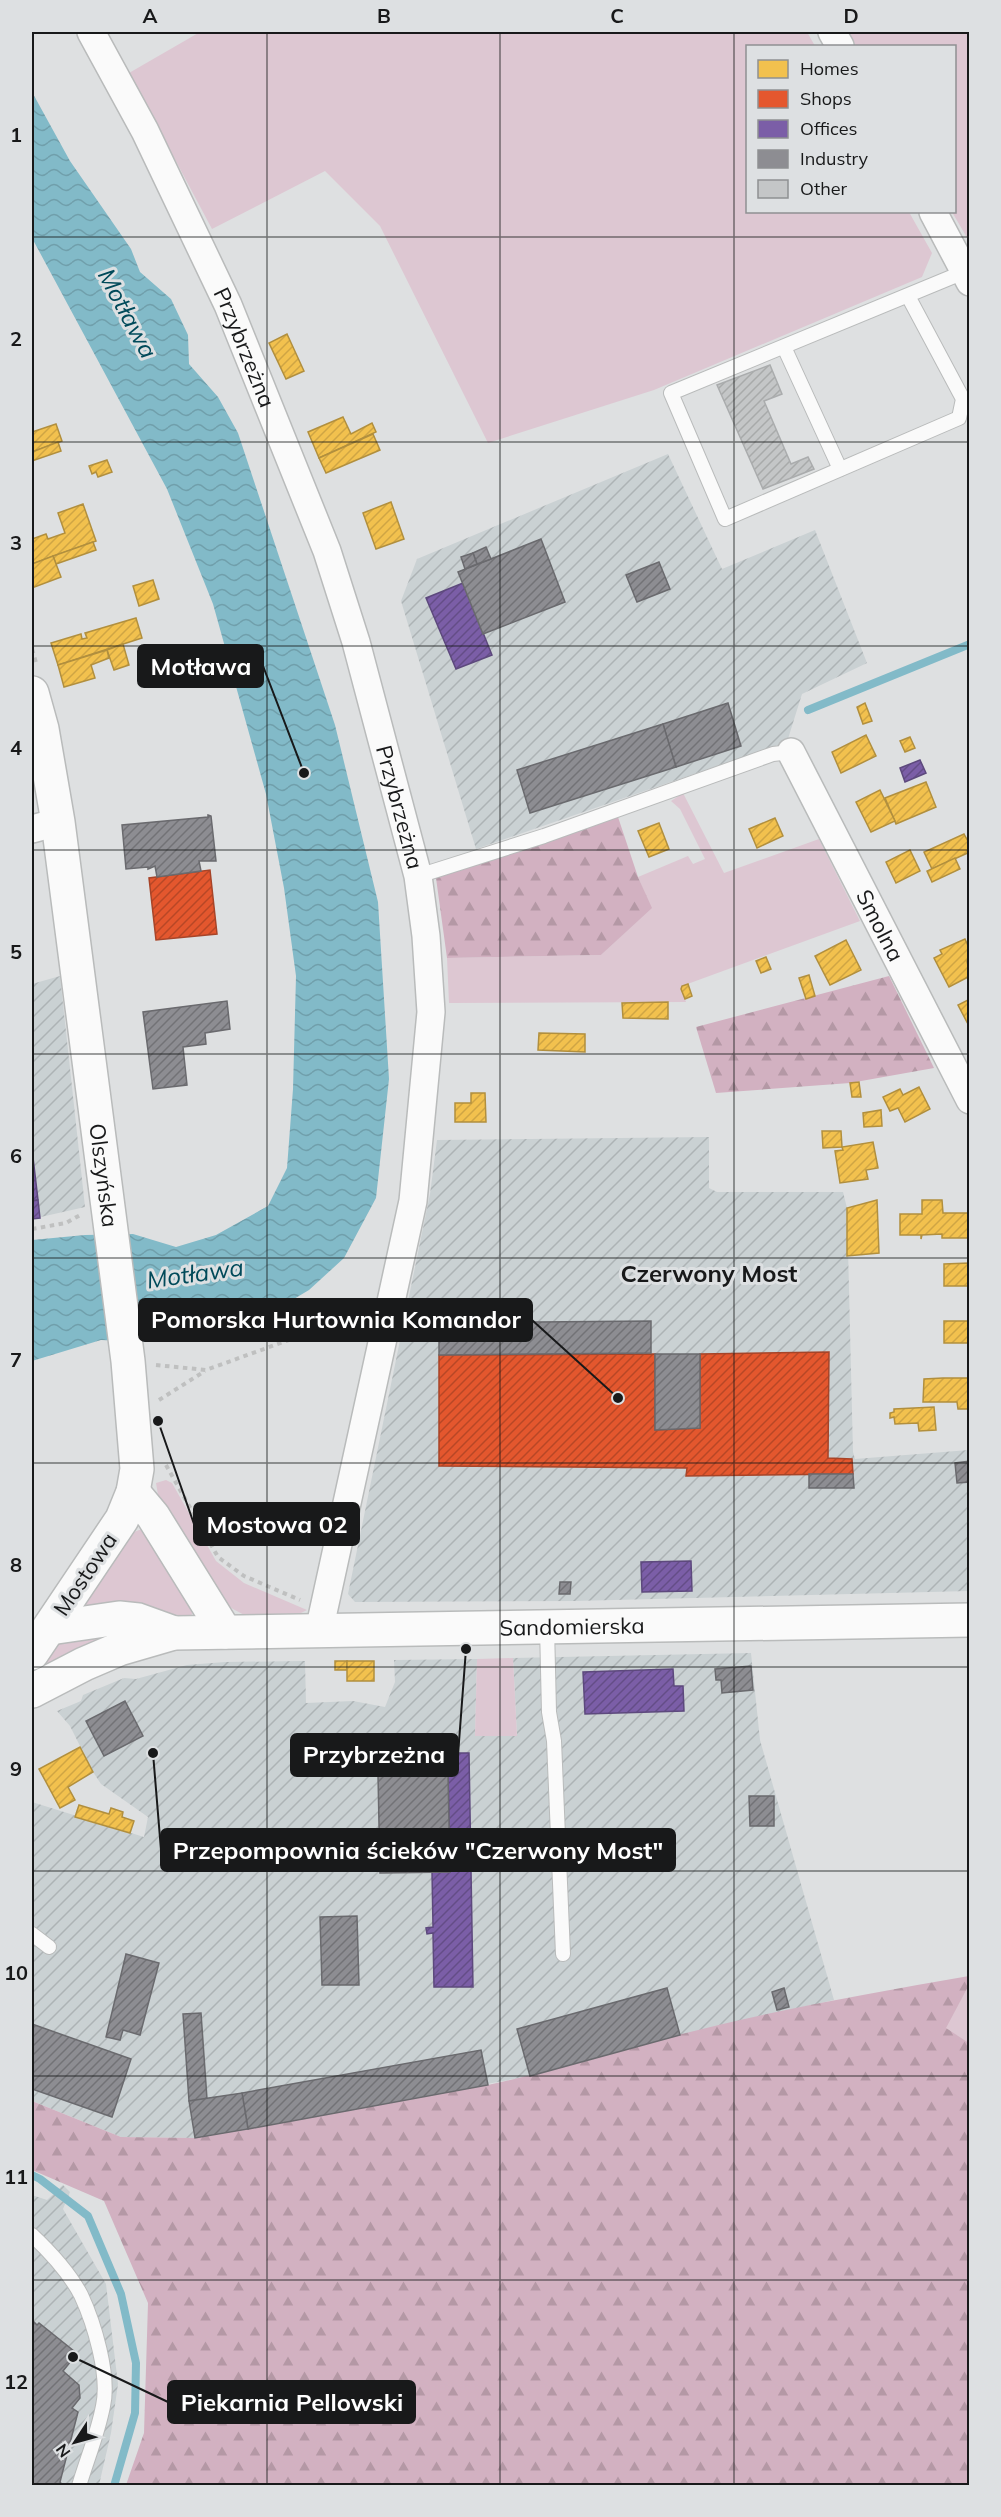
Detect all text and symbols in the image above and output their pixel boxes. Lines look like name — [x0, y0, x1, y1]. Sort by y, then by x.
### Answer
text: A — [143, 3, 158, 28]
text: B — [377, 3, 391, 28]
text: C — [610, 3, 624, 28]
text: D — [843, 3, 859, 28]
legend — [746, 45, 956, 213]
text: Homes — [800, 57, 859, 80]
text: Shops — [800, 87, 852, 110]
text: Offices — [800, 117, 858, 140]
text: 1 — [10, 122, 22, 147]
text: Industry — [800, 147, 869, 170]
text: Other — [800, 177, 848, 200]
water label: Motława — [92, 263, 164, 363]
street label: Przybrzeżna — [208, 283, 282, 411]
text: 2 — [10, 326, 22, 351]
text: 3 — [10, 530, 22, 555]
callout: Motława — [138, 645, 263, 687]
text: Motława — [151, 651, 251, 681]
text: 4 — [10, 735, 22, 760]
street label: Przybrzeżna — [370, 742, 430, 872]
street label: Smolna — [850, 885, 910, 966]
text: 5 — [10, 939, 22, 964]
street label: Olszyńska — [83, 1122, 124, 1229]
text: 6 — [10, 1143, 22, 1168]
water label: Motława — [145, 1251, 245, 1295]
district label: Czerwony Most — [621, 1258, 797, 1288]
callout: Pomorska Hurtownia Komandor — [139, 1299, 532, 1341]
text: Pomorska Hurtownia Komandor — [151, 1304, 522, 1334]
text: 7 — [10, 1347, 22, 1372]
callout: Mostowa 02 — [194, 1503, 359, 1545]
text: Mostowa 02 — [206, 1509, 348, 1539]
street label: Mostowa — [47, 1527, 123, 1621]
text: 8 — [10, 1552, 22, 1577]
street label: Sandomierska — [499, 1611, 645, 1642]
callout: Przybrzeżna — [291, 1734, 458, 1776]
text: Przybrzeżna — [303, 1739, 445, 1769]
text: 9 — [10, 1756, 22, 1781]
callout: Przepompownia ścieków "Czerwony Most" — [161, 1829, 675, 1871]
text: Przepompownia ścieków "Czerwony Most" — [173, 1835, 663, 1865]
text: 10 — [4, 1960, 28, 1985]
text: 11 — [4, 2164, 28, 2189]
text: 12 — [4, 2369, 28, 2394]
callout: Piekarnia Pellowski — [168, 2381, 415, 2423]
text: Piekarnia Pellowski — [181, 2387, 403, 2417]
north arrow — [45, 2412, 105, 2472]
text: N — [51, 2440, 75, 2462]

